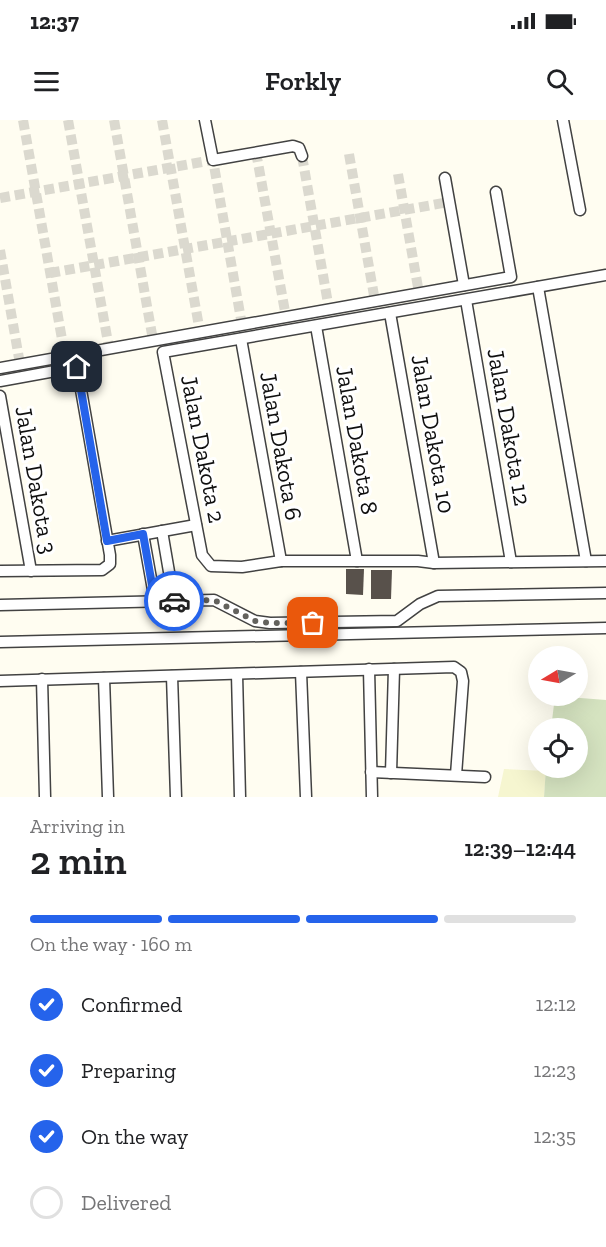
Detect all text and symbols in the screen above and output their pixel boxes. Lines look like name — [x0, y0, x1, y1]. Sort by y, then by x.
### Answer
text: 12:37 — [30, 8, 79, 35]
icon: menu — [30, 65, 63, 98]
text: Forkly — [265, 65, 341, 97]
icon: search — [543, 65, 576, 98]
pin — [51, 341, 102, 392]
street label: Jalan Dakota 12 — [481, 346, 538, 508]
icon: home — [60, 350, 93, 383]
street label: Jalan Dakota 10 — [405, 352, 462, 516]
street label: Jalan Dakota 8 — [330, 363, 385, 517]
street label: Jalan Dakota 6 — [254, 369, 309, 523]
street label: Jalan Dakota 2 — [175, 372, 232, 525]
street label: Jalan Dakota 3 — [9, 404, 64, 556]
courier — [144, 571, 204, 631]
icon: car — [158, 585, 191, 618]
pin — [287, 597, 338, 648]
icon: bag — [296, 606, 329, 639]
north arrow — [528, 646, 588, 706]
map controls — [528, 646, 588, 778]
button: locate — [528, 718, 588, 778]
text: Arriving in — [30, 814, 125, 838]
text: 12:39–12:44 — [464, 835, 576, 862]
text: 2 min — [30, 837, 127, 884]
text: On the way · 160 m — [30, 932, 192, 956]
icon: check — [30, 988, 63, 1021]
text: Confirmed — [81, 991, 182, 1018]
text: 12:12 — [536, 992, 576, 1016]
icon: check — [30, 1054, 63, 1087]
text: Preparing — [81, 1057, 176, 1084]
text: 12:23 — [533, 1058, 576, 1082]
icon: check — [30, 1120, 63, 1153]
text: On the way — [81, 1123, 188, 1150]
text: 12:35 — [534, 1124, 576, 1148]
text: Delivered — [81, 1189, 171, 1216]

